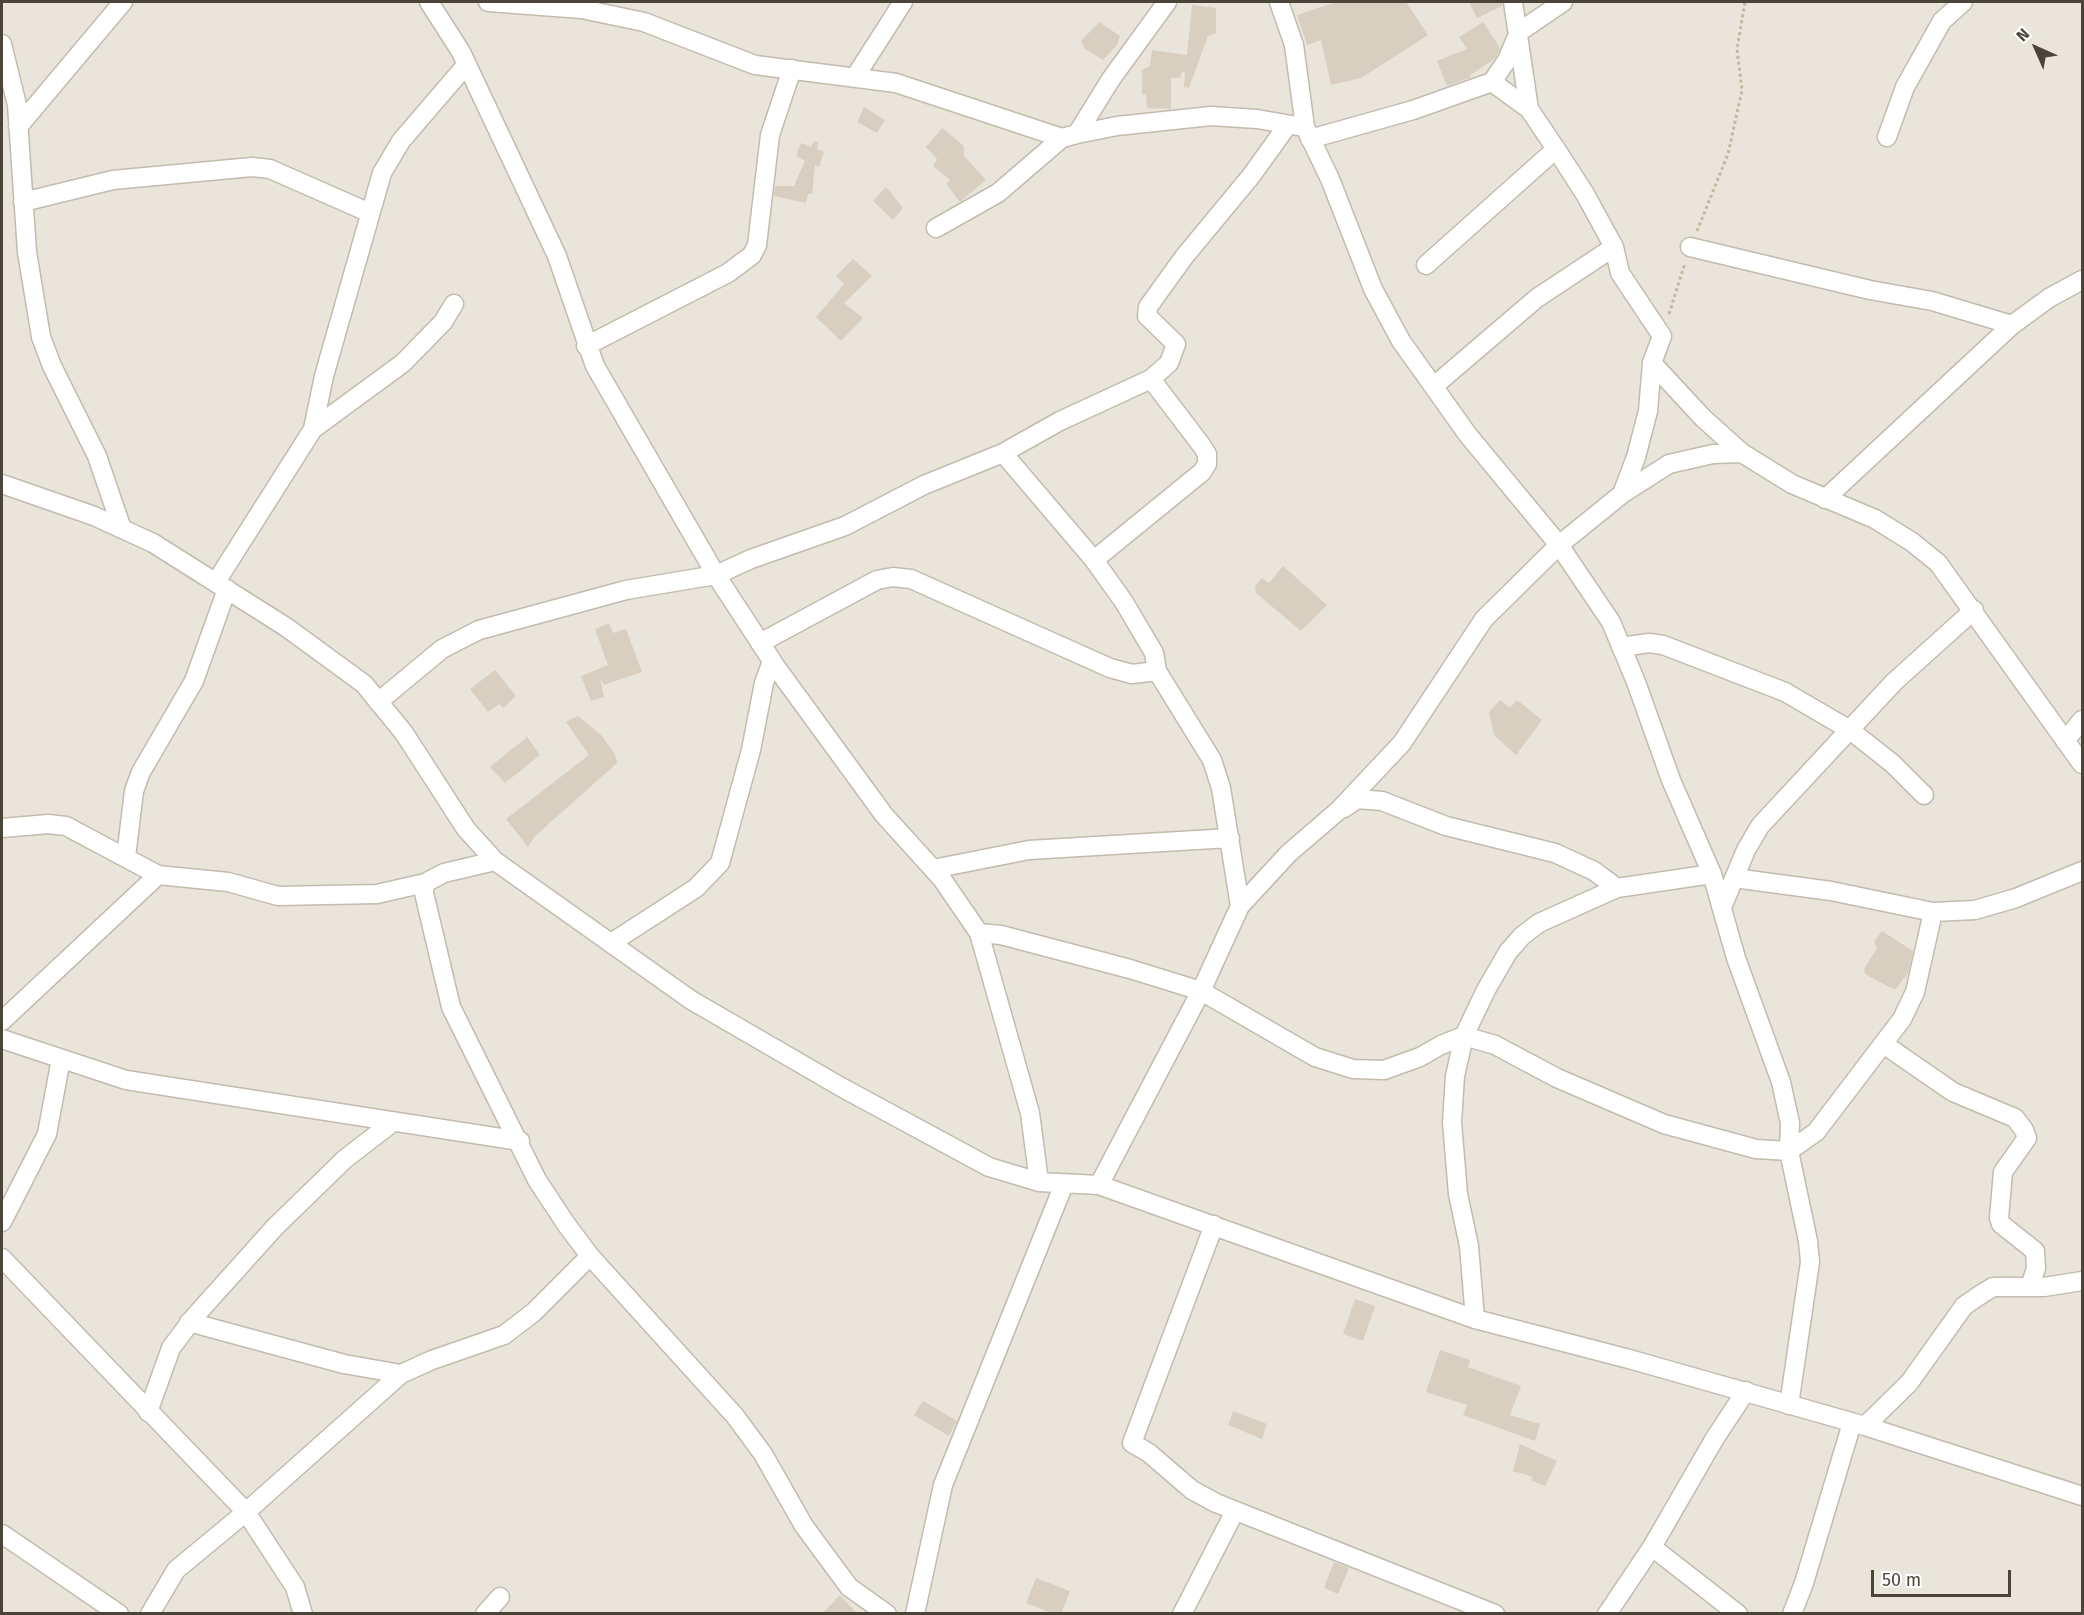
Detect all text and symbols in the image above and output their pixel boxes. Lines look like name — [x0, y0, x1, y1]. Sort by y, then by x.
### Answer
north arrow — [2006, 18, 2066, 78]
text: N — [2012, 24, 2033, 45]
scale bar — [1874, 1558, 2014, 1596]
text: 50 m — [1882, 1569, 1921, 1591]

